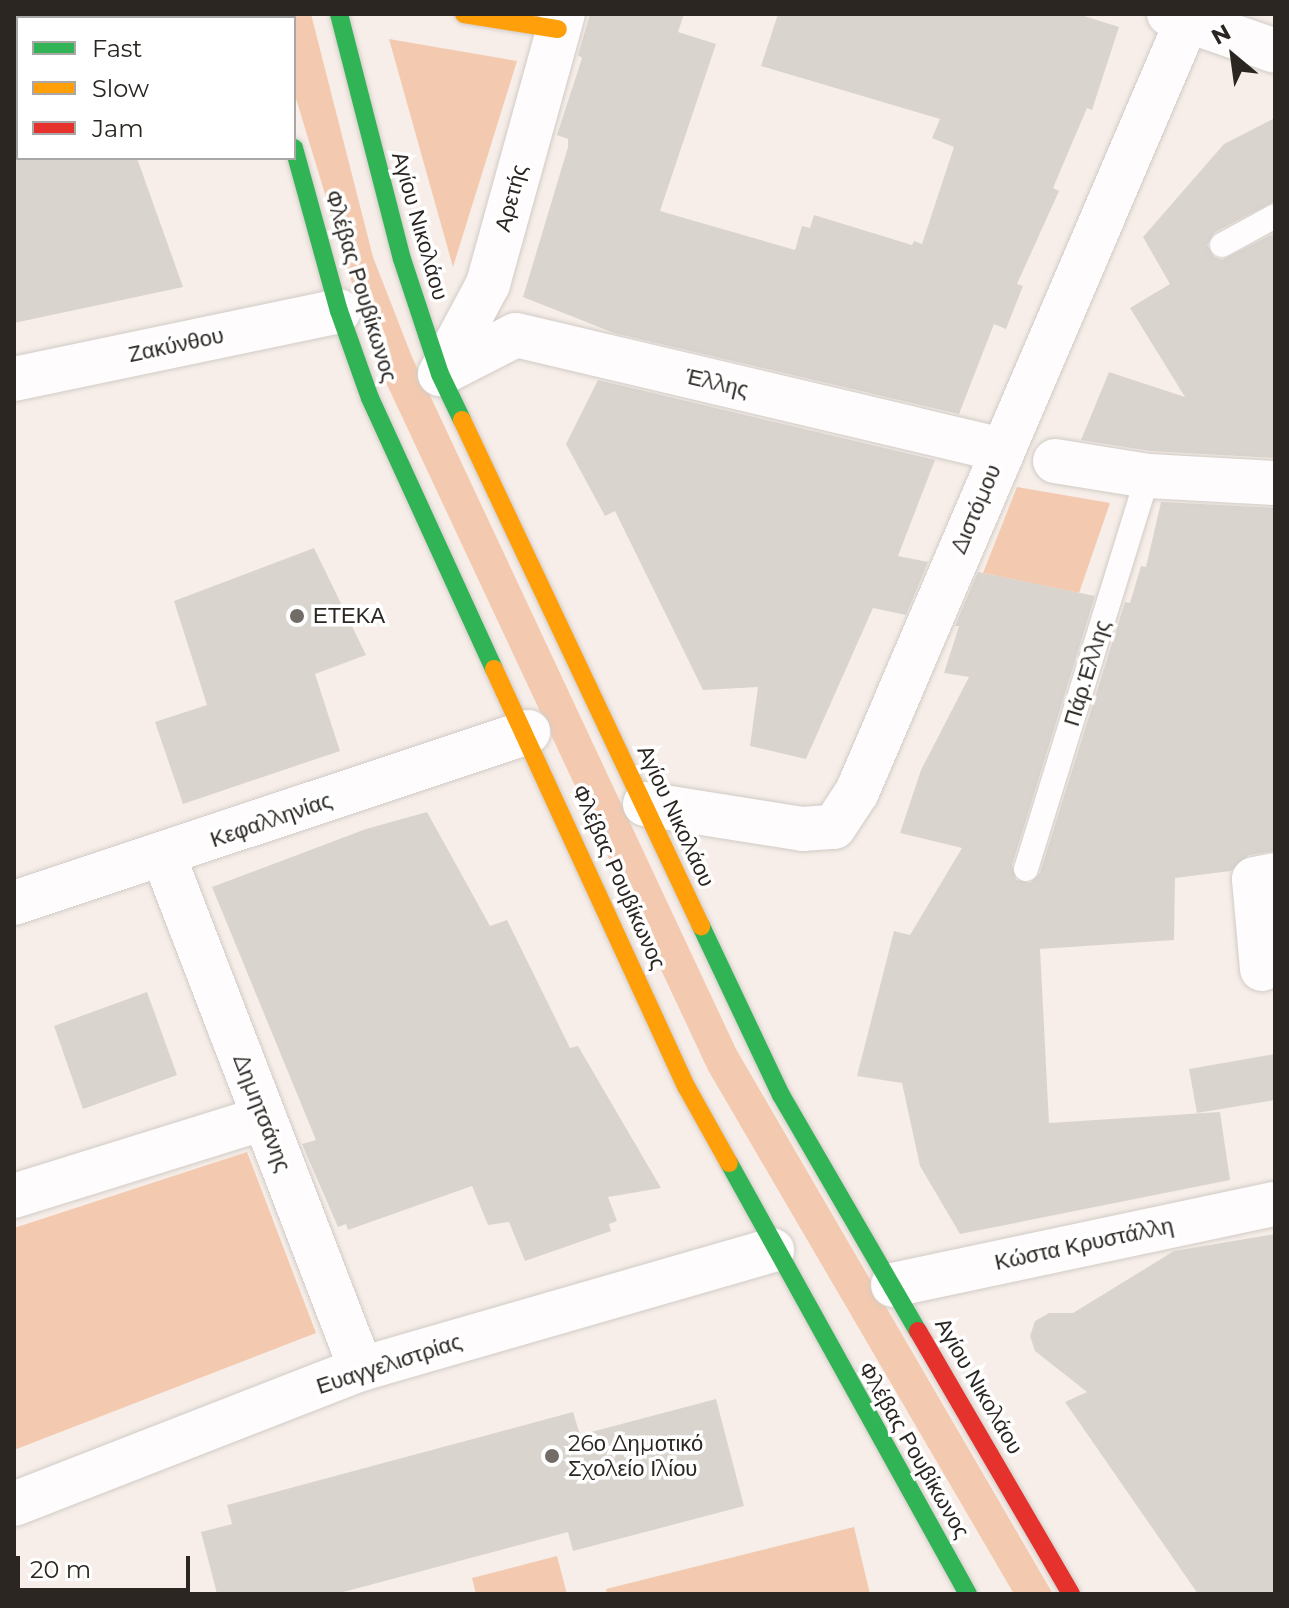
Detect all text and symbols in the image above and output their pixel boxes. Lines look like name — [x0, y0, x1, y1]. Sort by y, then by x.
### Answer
legend — [16, 16, 296, 160]
north arrow — [1193, 16, 1273, 96]
text: N — [1207, 18, 1235, 51]
text: Fast — [92, 34, 142, 63]
text: Slow — [92, 74, 149, 103]
text: Jam — [92, 114, 144, 143]
street label: Αγίου Νικολάου — [386, 149, 454, 303]
street label: Αρετής — [489, 161, 533, 235]
street label: Φλέβας Ρουβίκωνος — [319, 187, 403, 385]
street label: Ζακύνθου — [126, 322, 226, 368]
street label: Έλλης — [683, 363, 751, 403]
street label: Διστόμου — [945, 460, 1007, 558]
place label: ΕΤΕΚΑ — [313, 603, 385, 629]
marker: ΕΤΕΚΑ — [288, 607, 306, 625]
street label: Πάρ.Έλλης — [1058, 617, 1116, 729]
street label: Αγίου Νικολάου — [632, 741, 720, 891]
street label: Φλέβας Ρουβίκωνος — [566, 781, 672, 973]
street label: Κεφαλληνίας — [207, 787, 335, 853]
street label: Δημητσάνης — [228, 1051, 296, 1175]
street label: Κώστα Κρυστάλλη — [992, 1212, 1176, 1276]
street label: Αγίου Νικολάου — [929, 1313, 1029, 1459]
street label: Ευαγγελιστρίας — [313, 1328, 465, 1400]
street label: Φλέβας Ρουβίκωνος — [853, 1357, 975, 1543]
place label: 26ο Δημοτικό Σχολείο Ιλίου — [568, 1430, 703, 1482]
marker: 26ο Δημοτικό Σχολείο Ιλίου — [543, 1447, 561, 1465]
scale bar — [20, 1540, 194, 1590]
text: 20 m — [30, 1555, 91, 1584]

